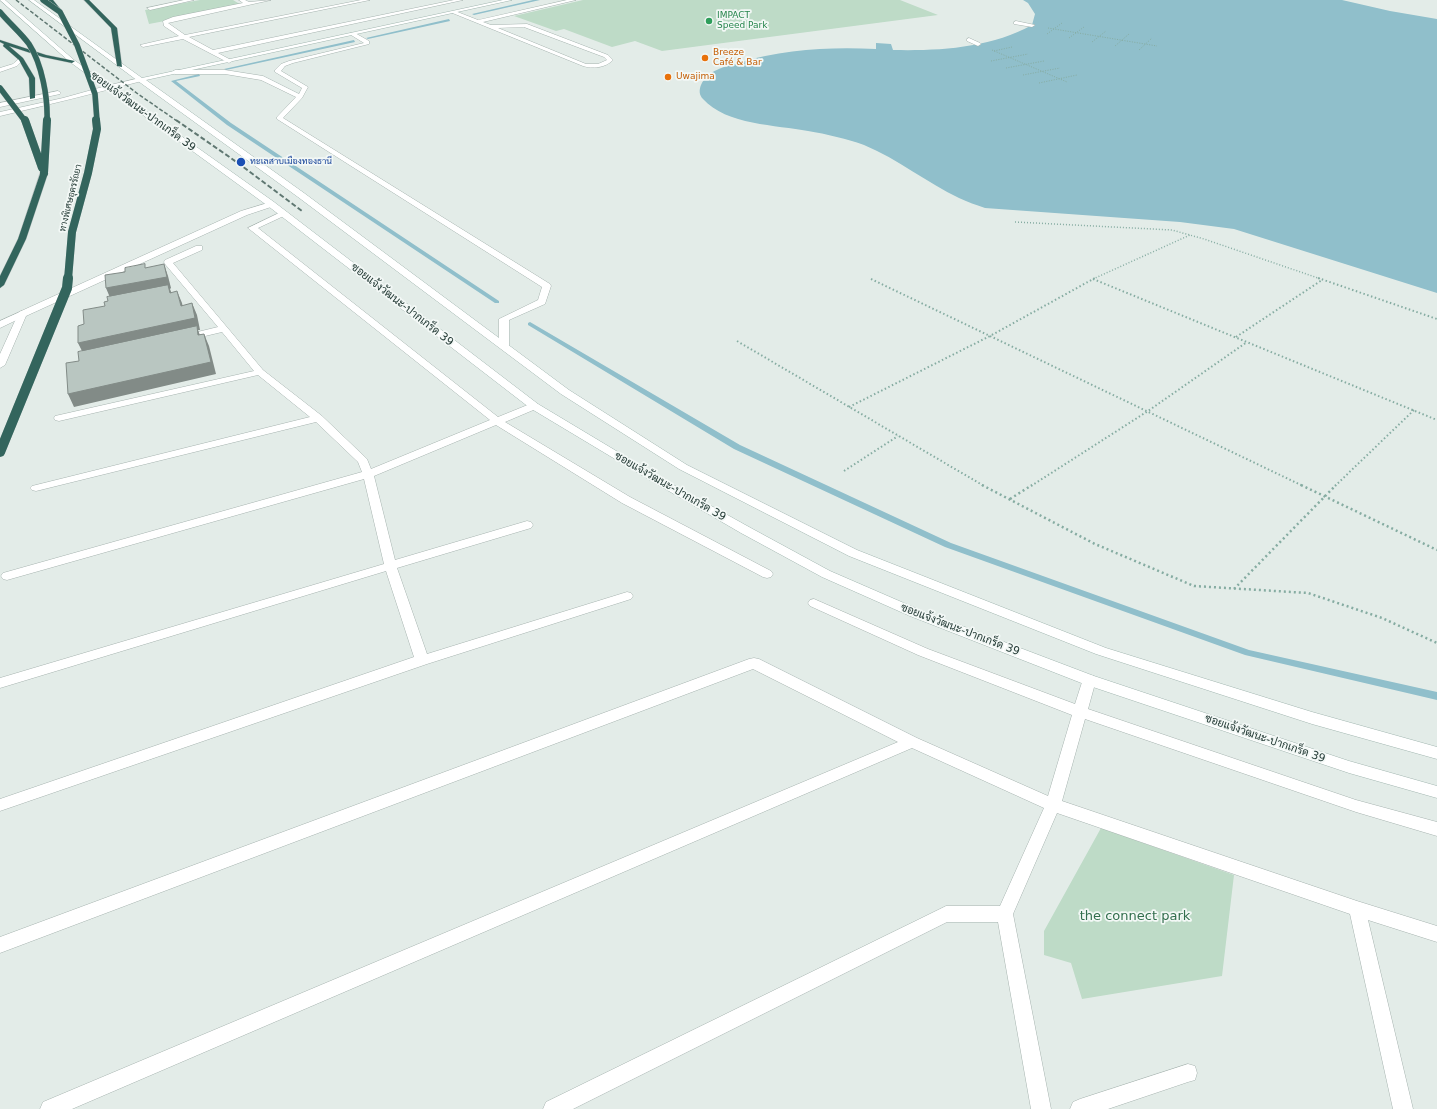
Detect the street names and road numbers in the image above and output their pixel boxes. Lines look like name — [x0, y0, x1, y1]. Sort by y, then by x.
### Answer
street label: ซอยแจ้งวัฒนะ-ปากเกร็ด 39 — [88, 69, 198, 155]
street label: ทางพิเศษอุดรรัถยา — [57, 163, 85, 233]
street label: ซอยแจ้งวัฒนะ-ปากเกร็ด 39 — [348, 261, 456, 349]
street label: ซอยแจ้งวัฒนะ-ปากเกร็ด 39 — [612, 450, 728, 524]
street label: ซอยแจ้งวัฒนะ-ปากเกร็ด 39 — [899, 601, 1021, 659]
street label: ซอยแจ้งวัฒนะ-ปากเกร็ด 39 — [1203, 712, 1327, 766]

